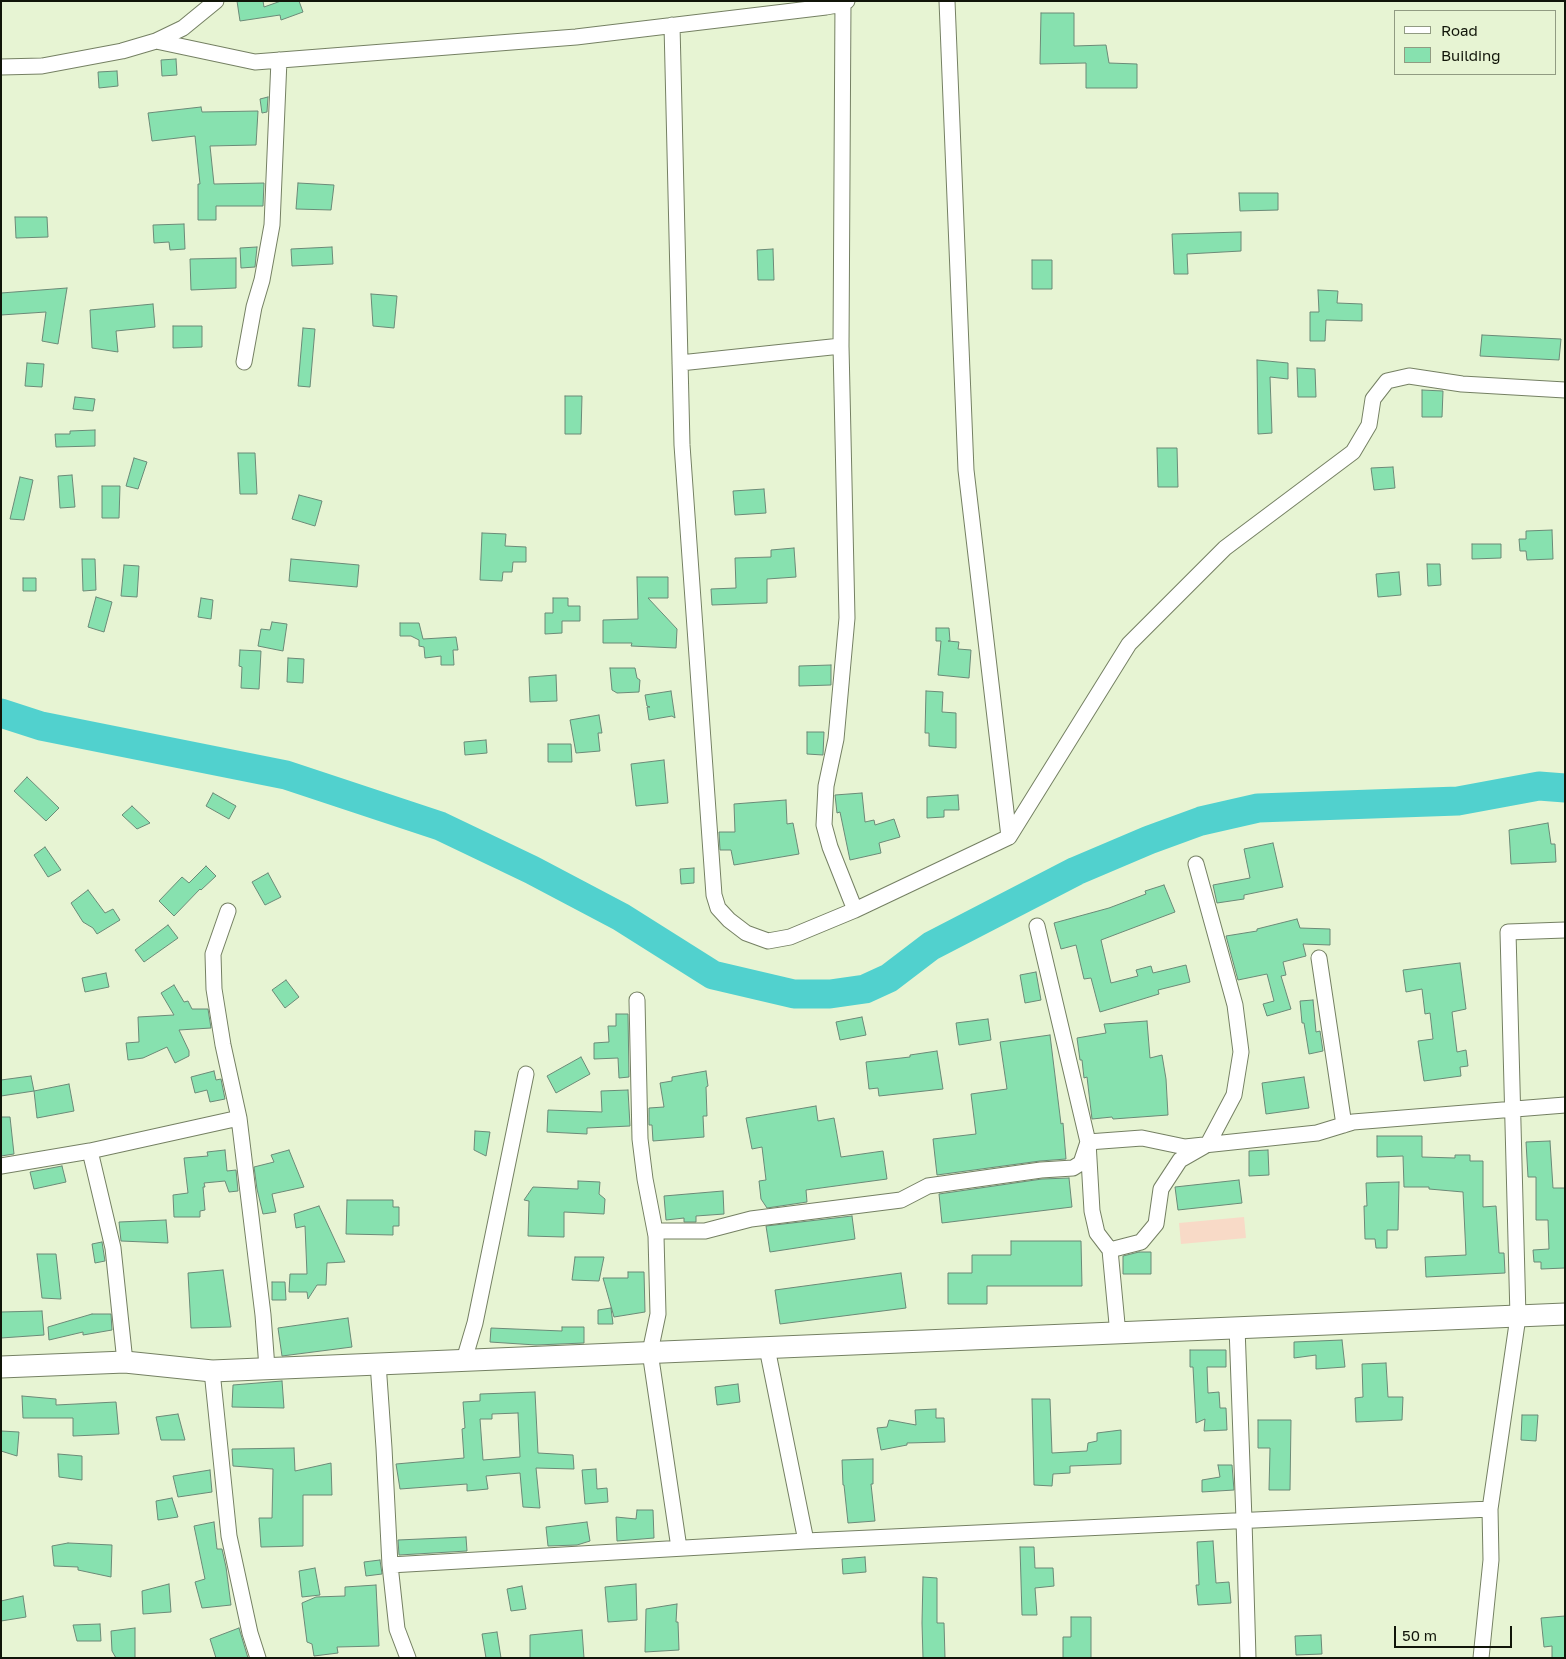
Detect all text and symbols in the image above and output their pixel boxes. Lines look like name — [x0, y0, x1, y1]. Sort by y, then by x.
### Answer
legend — [1394, 10, 1556, 75]
text: Road — [1441, 21, 1478, 39]
text: Building — [1441, 46, 1501, 64]
scale bar — [1396, 1616, 1514, 1648]
text: 50 m — [1402, 1626, 1437, 1644]

